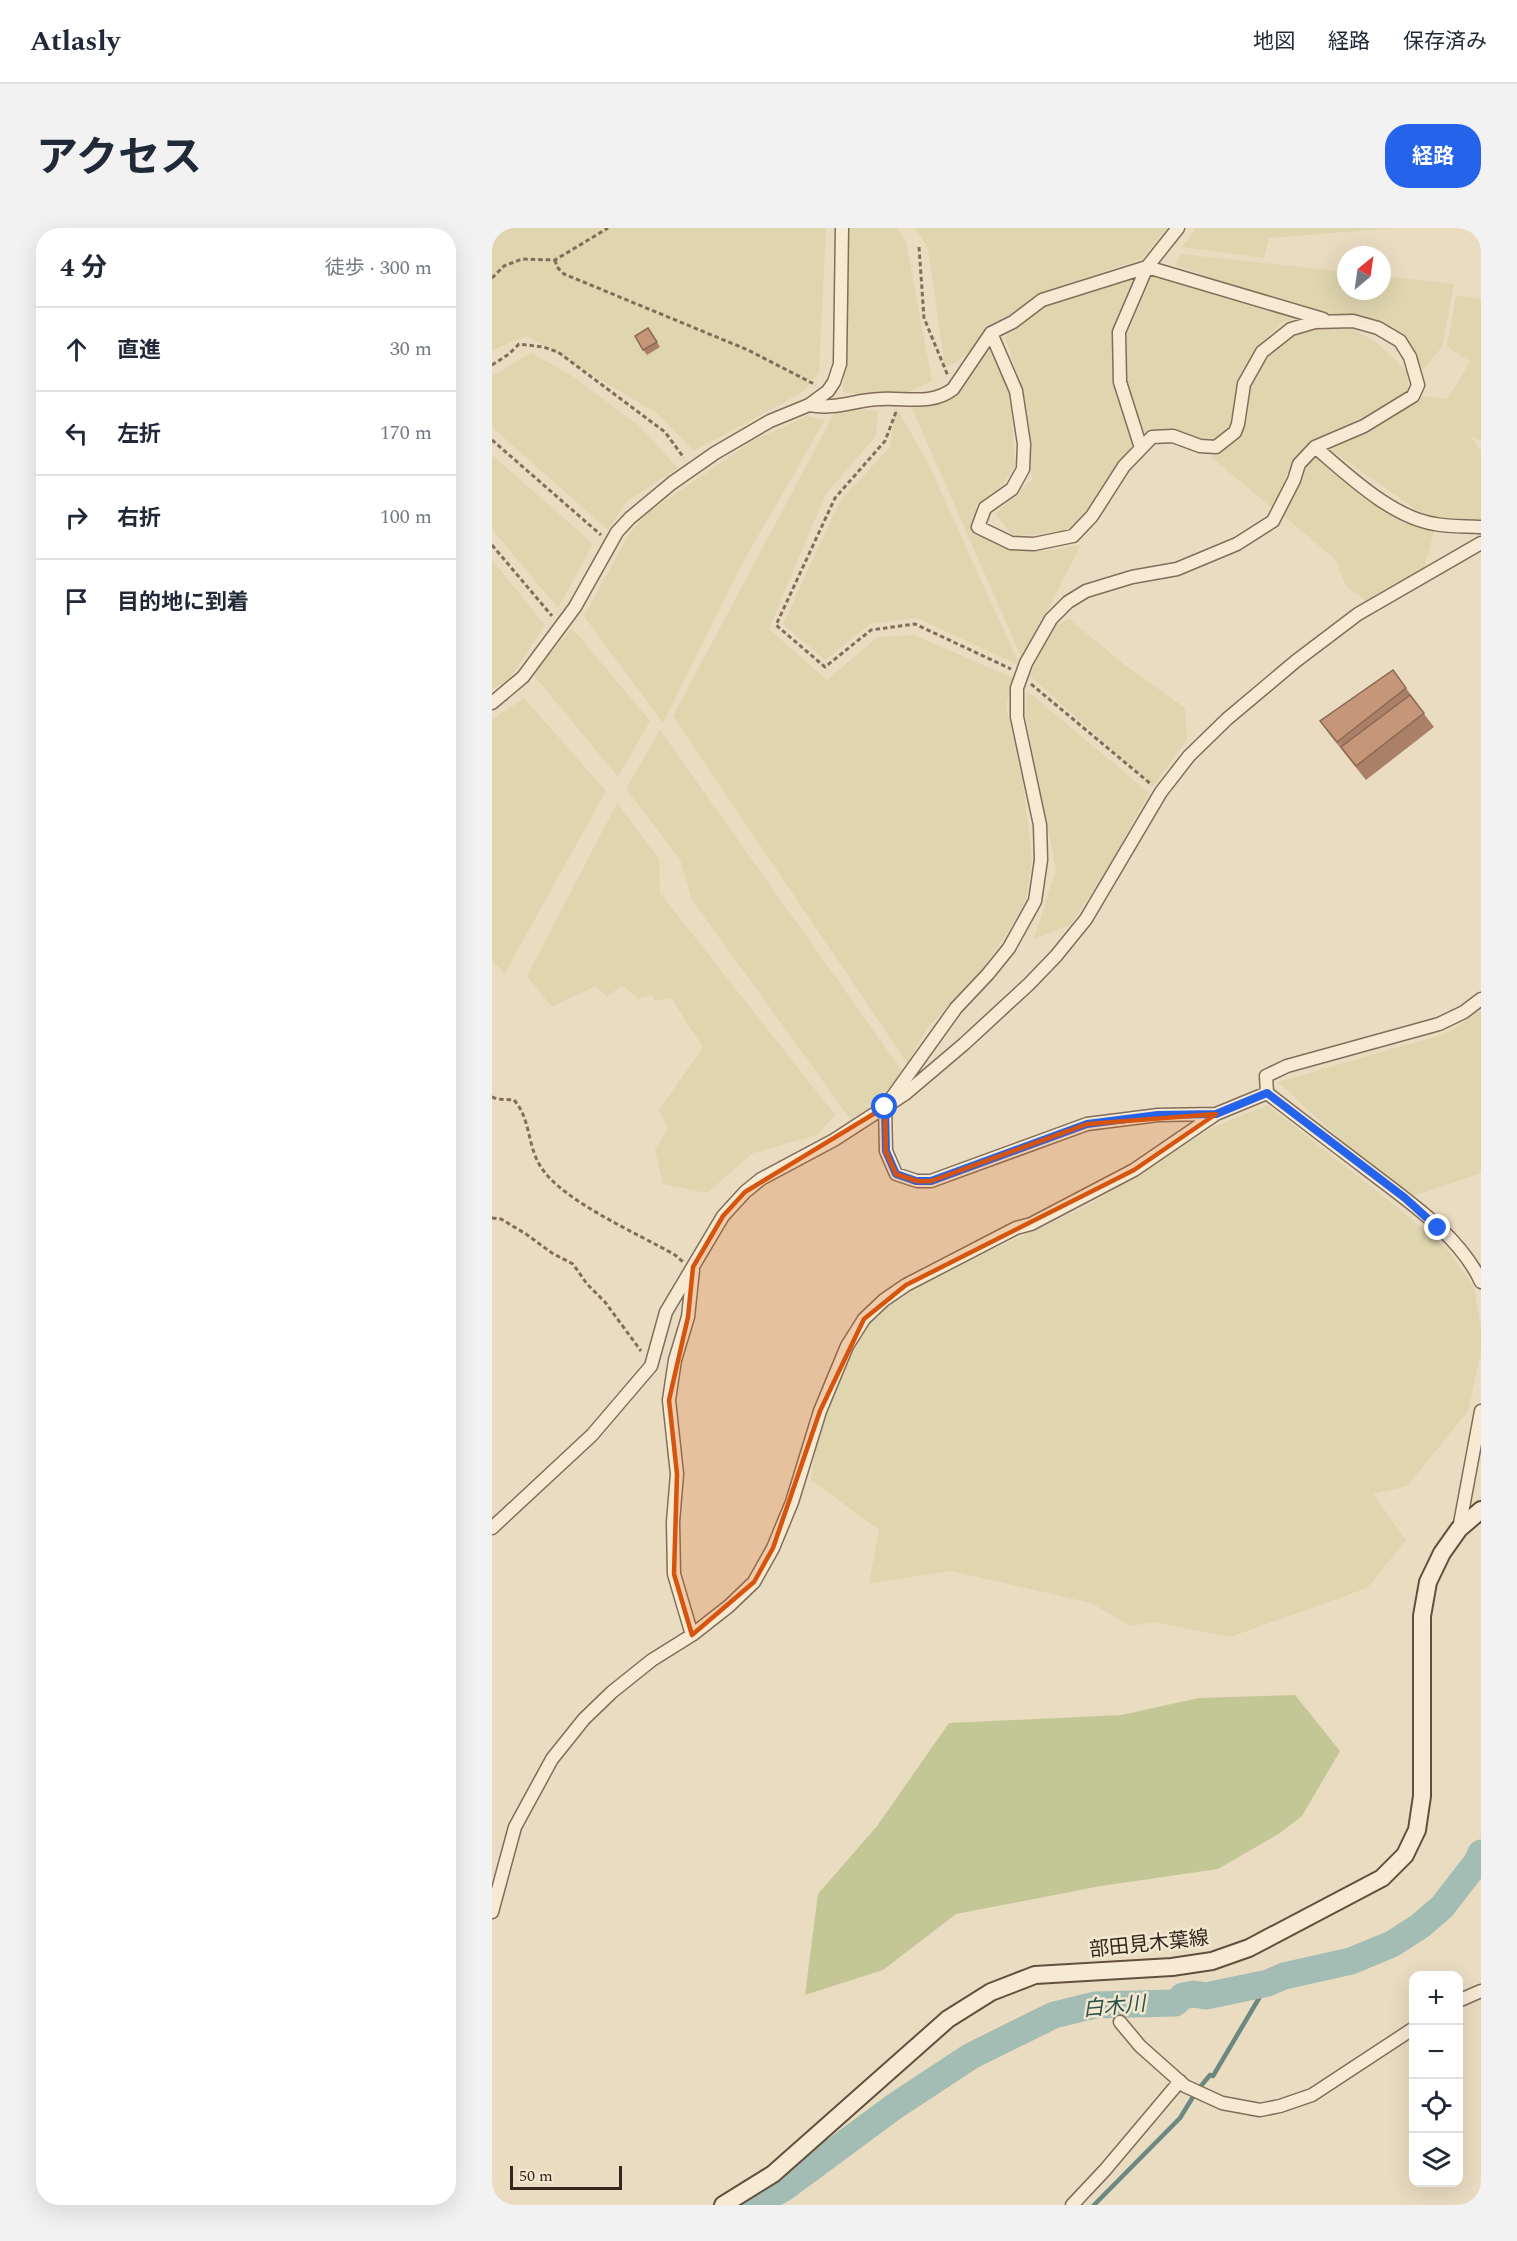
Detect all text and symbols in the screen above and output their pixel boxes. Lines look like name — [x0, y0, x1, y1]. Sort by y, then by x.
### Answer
text: Atlasly — [30, 20, 120, 63]
text: 地図 — [1253, 26, 1295, 58]
text: 経路 — [1328, 26, 1370, 58]
text: 保存済み — [1403, 26, 1487, 58]
button: 経路 — [1385, 124, 1481, 188]
text: アクセス — [36, 127, 202, 190]
north arrow — [1337, 246, 1391, 300]
text: 4 分 — [60, 248, 107, 288]
text: 徒歩 · 300 m — [325, 253, 432, 283]
icon: ahead — [60, 333, 93, 366]
text: 直進 — [117, 334, 161, 367]
text: 30 m — [390, 334, 432, 364]
icon: left — [60, 417, 93, 450]
text: 左折 — [117, 418, 161, 451]
text: 170 m — [380, 418, 432, 448]
icon: right — [60, 501, 93, 534]
text: 右折 — [117, 502, 161, 535]
text: 100 m — [380, 502, 432, 532]
icon: arrive — [60, 585, 93, 618]
text: 目的地に到着 — [117, 586, 249, 619]
route start — [871, 1093, 897, 1119]
route end — [1424, 1214, 1450, 1240]
street label: 部田見木葉線 — [1088, 1923, 1210, 1965]
map controls — [1409, 1971, 1463, 2187]
button: + — [1409, 1971, 1463, 2025]
water label: 白木川 — [1081, 1988, 1149, 2026]
button: − — [1409, 2025, 1463, 2079]
button: locate — [1409, 2079, 1463, 2133]
button: layers — [1409, 2133, 1463, 2187]
scale bar — [510, 2163, 622, 2190]
text: 50 m — [519, 2164, 553, 2188]

